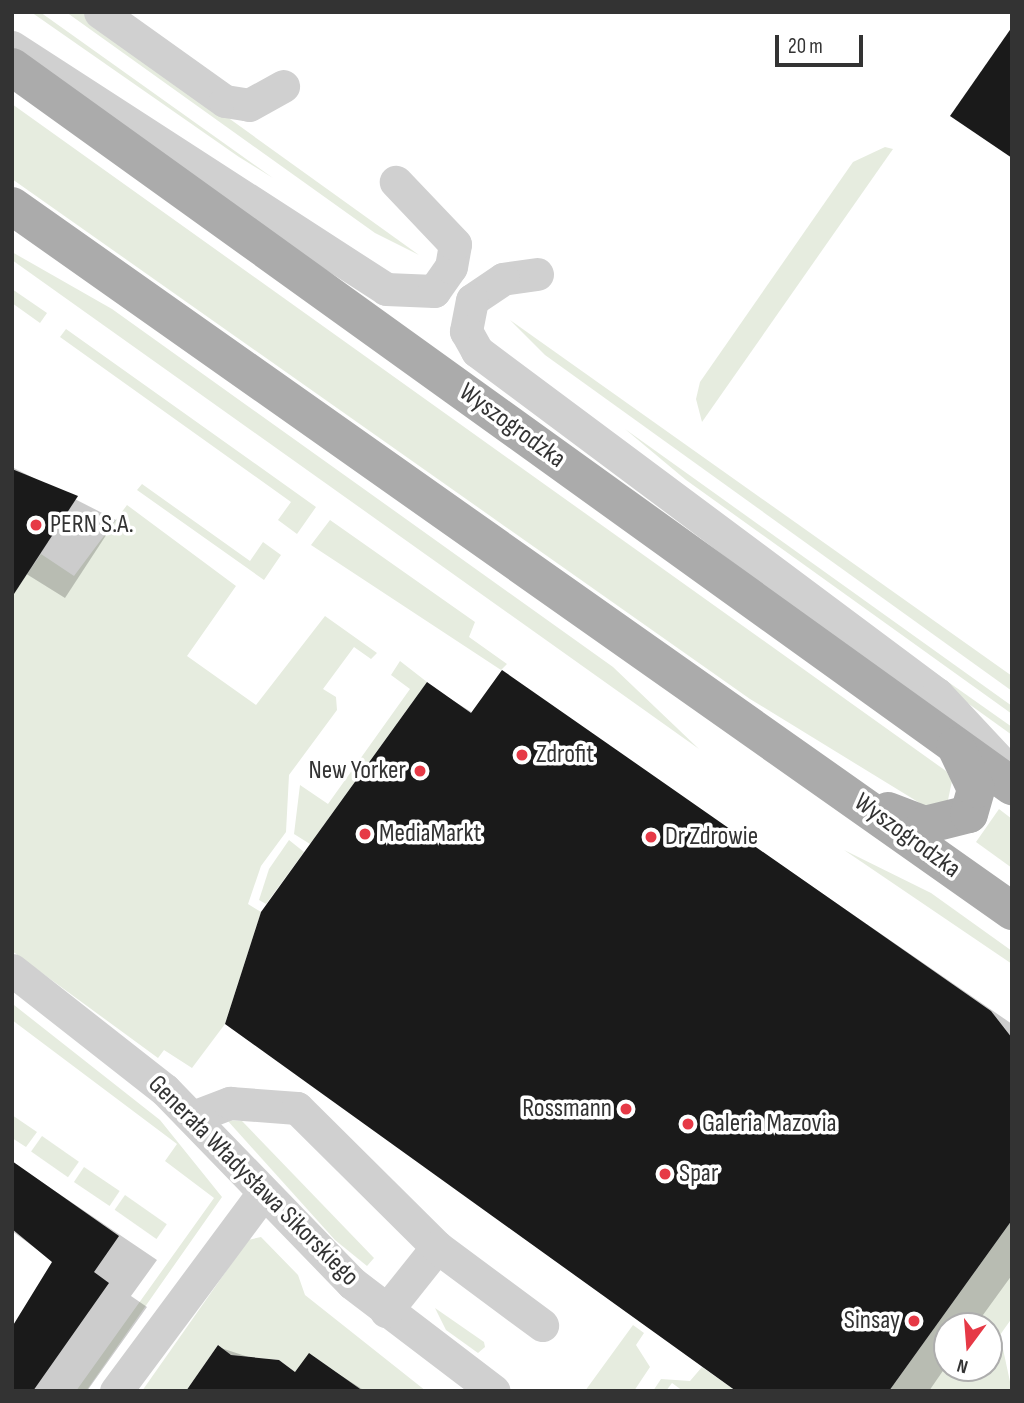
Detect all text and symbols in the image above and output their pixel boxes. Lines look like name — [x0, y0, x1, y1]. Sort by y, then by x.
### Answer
scale bar — [779, 21, 866, 65]
text: 20 m — [788, 34, 823, 59]
street label: Wyszogrodzka — [453, 377, 571, 475]
place label: PERN S.A. — [50, 509, 134, 541]
marker: PERN S.A. — [28, 517, 44, 533]
place label: Zdrofit — [536, 739, 594, 771]
marker: Zdrofit — [514, 747, 530, 763]
place label: New Yorker — [308, 755, 406, 787]
marker: New Yorker — [412, 763, 428, 779]
street label: Wyszogrodzka — [848, 787, 966, 885]
place label: MediaMarkt — [379, 818, 481, 850]
place label: Dr Zdrowie — [665, 821, 758, 853]
marker: MediaMarkt — [357, 826, 373, 842]
marker: Dr Zdrowie — [643, 829, 659, 845]
street label: Generała Władysława Sikorskiego — [141, 1069, 365, 1293]
place label: Rossmann — [522, 1093, 612, 1125]
marker: Rossmann — [618, 1101, 634, 1117]
place label: Galeria Mazovia — [702, 1108, 836, 1140]
marker: Galeria Mazovia — [680, 1116, 696, 1132]
place label: Spar — [679, 1158, 718, 1190]
marker: Spar — [657, 1166, 673, 1182]
place label: Sinsay — [844, 1305, 900, 1337]
north arrow — [933, 1312, 1003, 1382]
marker: Sinsay — [906, 1313, 922, 1329]
text: N — [955, 1353, 971, 1378]

